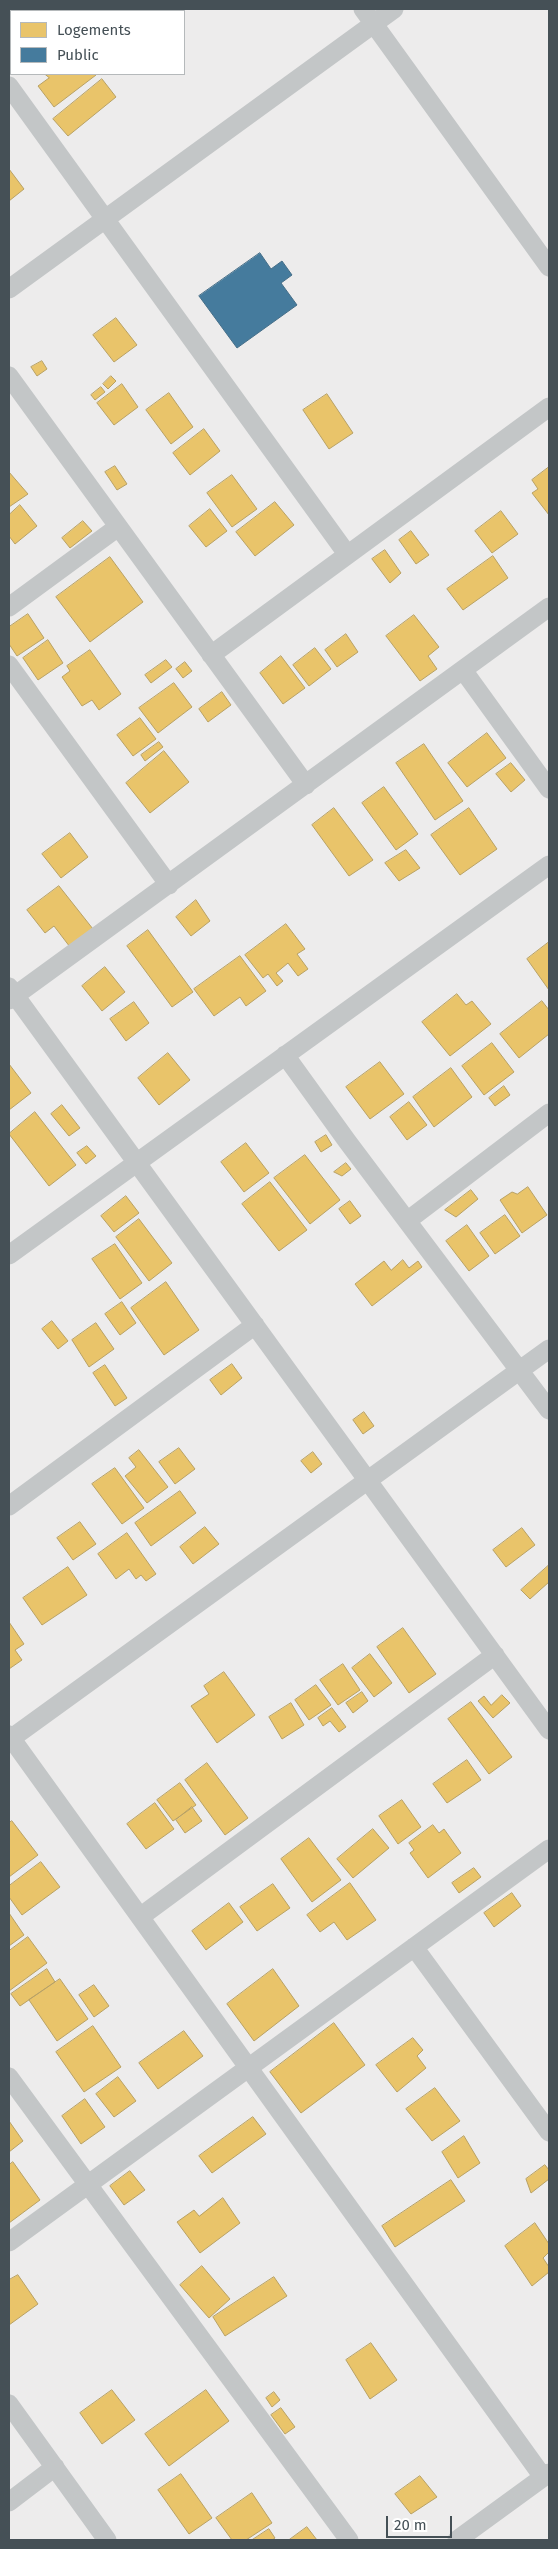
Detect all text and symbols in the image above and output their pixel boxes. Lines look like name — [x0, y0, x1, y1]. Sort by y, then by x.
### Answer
legend — [10, 10, 185, 75]
text: Logements — [57, 21, 131, 39]
text: Public — [57, 46, 99, 64]
scale bar — [388, 2506, 454, 2538]
text: 20 m — [394, 2516, 427, 2534]

